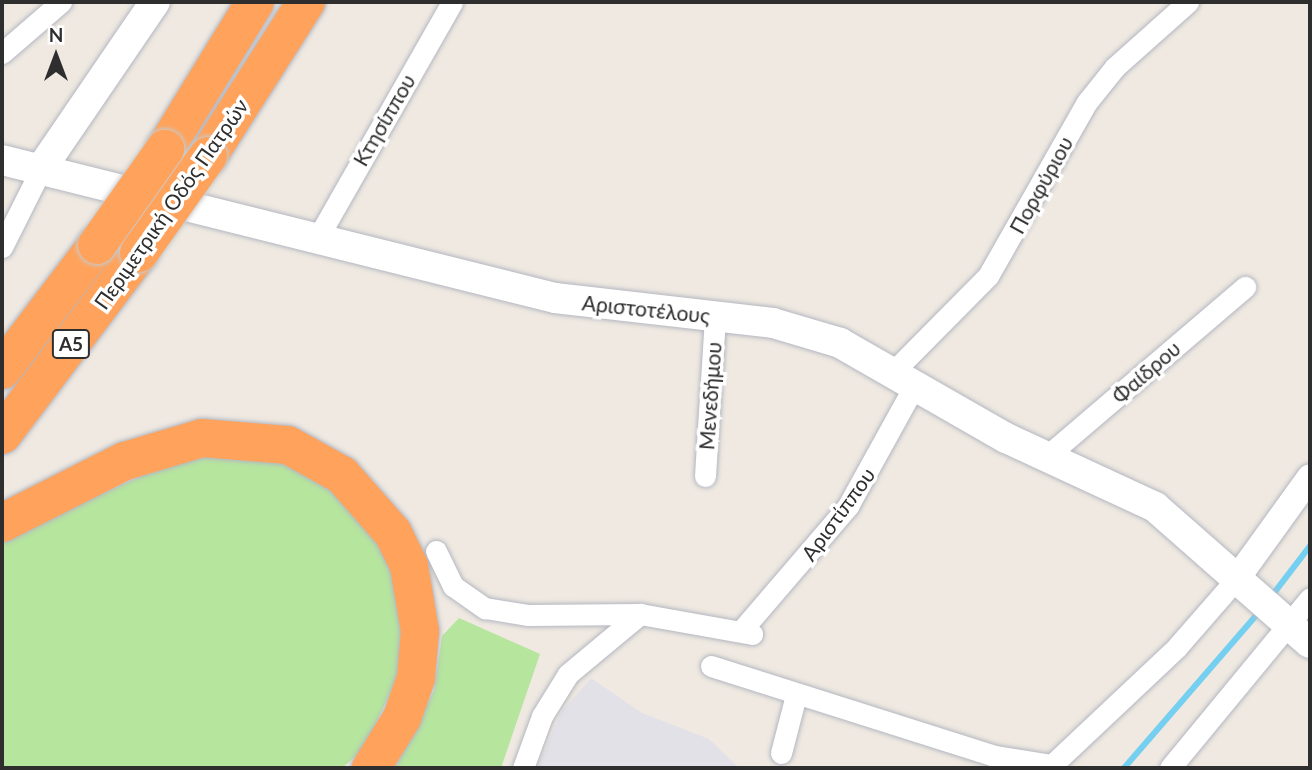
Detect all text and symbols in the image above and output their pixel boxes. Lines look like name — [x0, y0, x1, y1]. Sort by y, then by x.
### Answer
north arrow — [21, 21, 91, 91]
text: N — [49, 23, 63, 46]
street label: Κτησίππου — [348, 70, 420, 170]
street label: Περιμετρική Οδός Πατρών — [89, 94, 253, 314]
street label: Πορφύριου — [1004, 132, 1078, 238]
street label: Αριστοτέλους — [581, 290, 711, 328]
road number: Α5 — [52, 328, 90, 360]
street label: Φαίδρου — [1107, 335, 1185, 409]
street label: Μενεδήμου — [694, 341, 726, 451]
street label: Αριστίππου — [796, 463, 880, 565]

